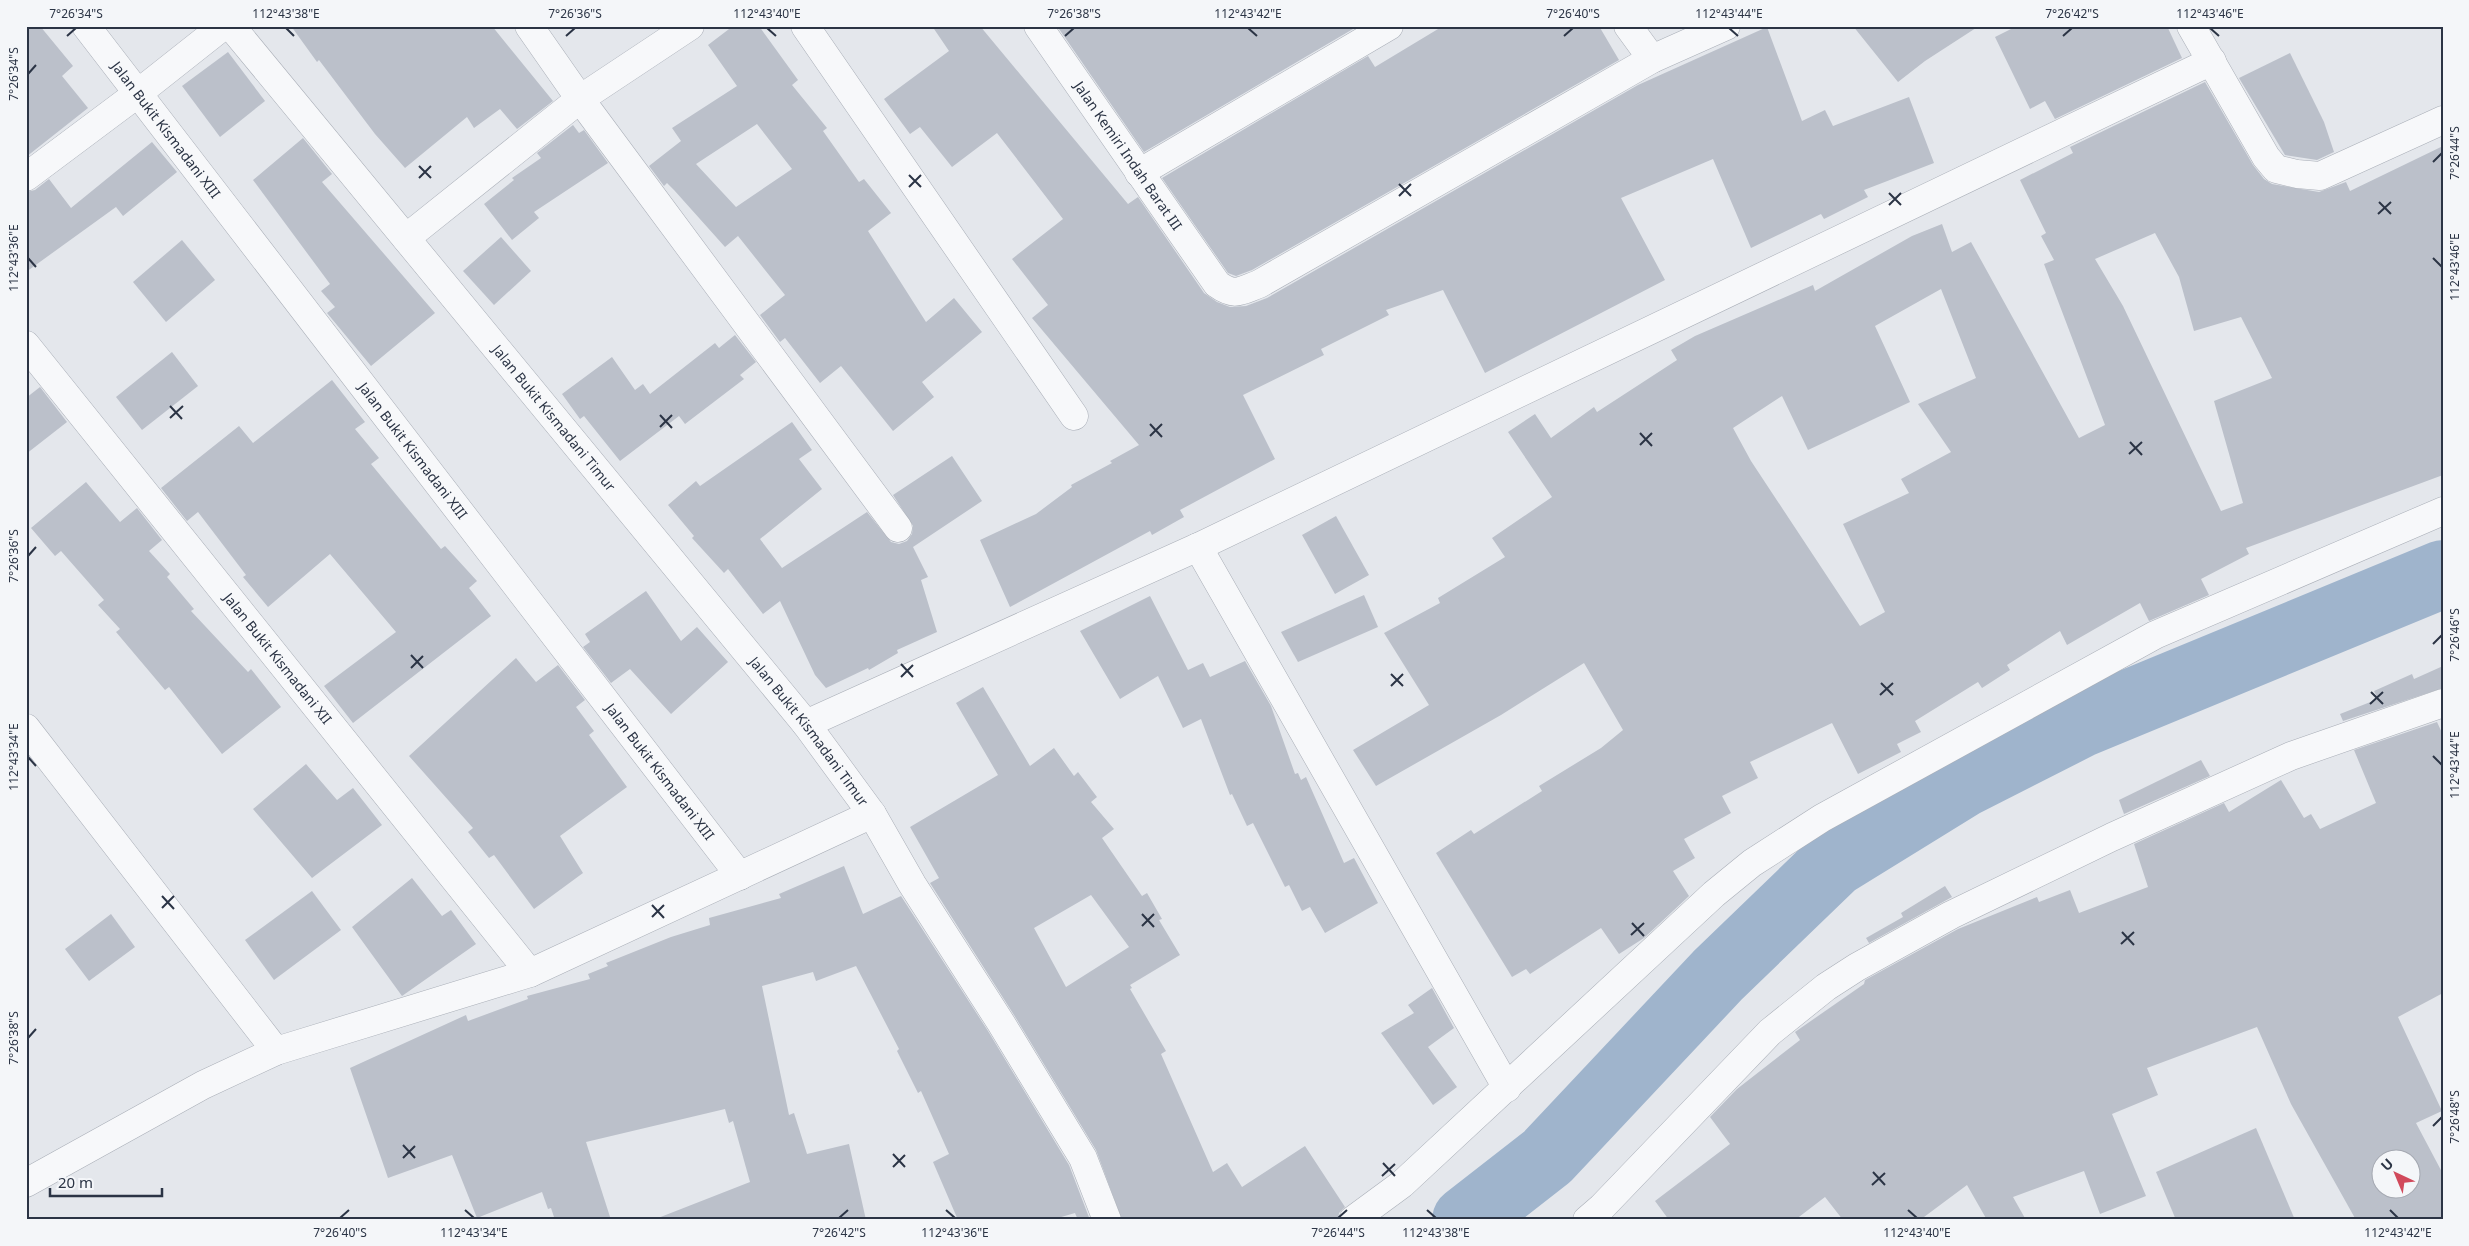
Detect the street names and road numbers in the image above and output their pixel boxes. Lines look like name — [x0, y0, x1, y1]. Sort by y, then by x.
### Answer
street label: Jalan Bukit Kismadani XIII — [106, 56, 225, 202]
street label: Jalan Kemiri Indah Barat III — [1069, 76, 1187, 234]
street label: Jalan Bukit Kismadani Timur — [487, 339, 620, 495]
street label: Jalan Bukit Kismadani XIII — [353, 377, 472, 523]
street label: Jalan Bukit Kismadani XII — [218, 587, 337, 728]
street label: Jalan Bukit Kismadani Timur — [744, 651, 873, 810]
street label: Jalan Bukit Kismadani XIII — [600, 698, 719, 844]

